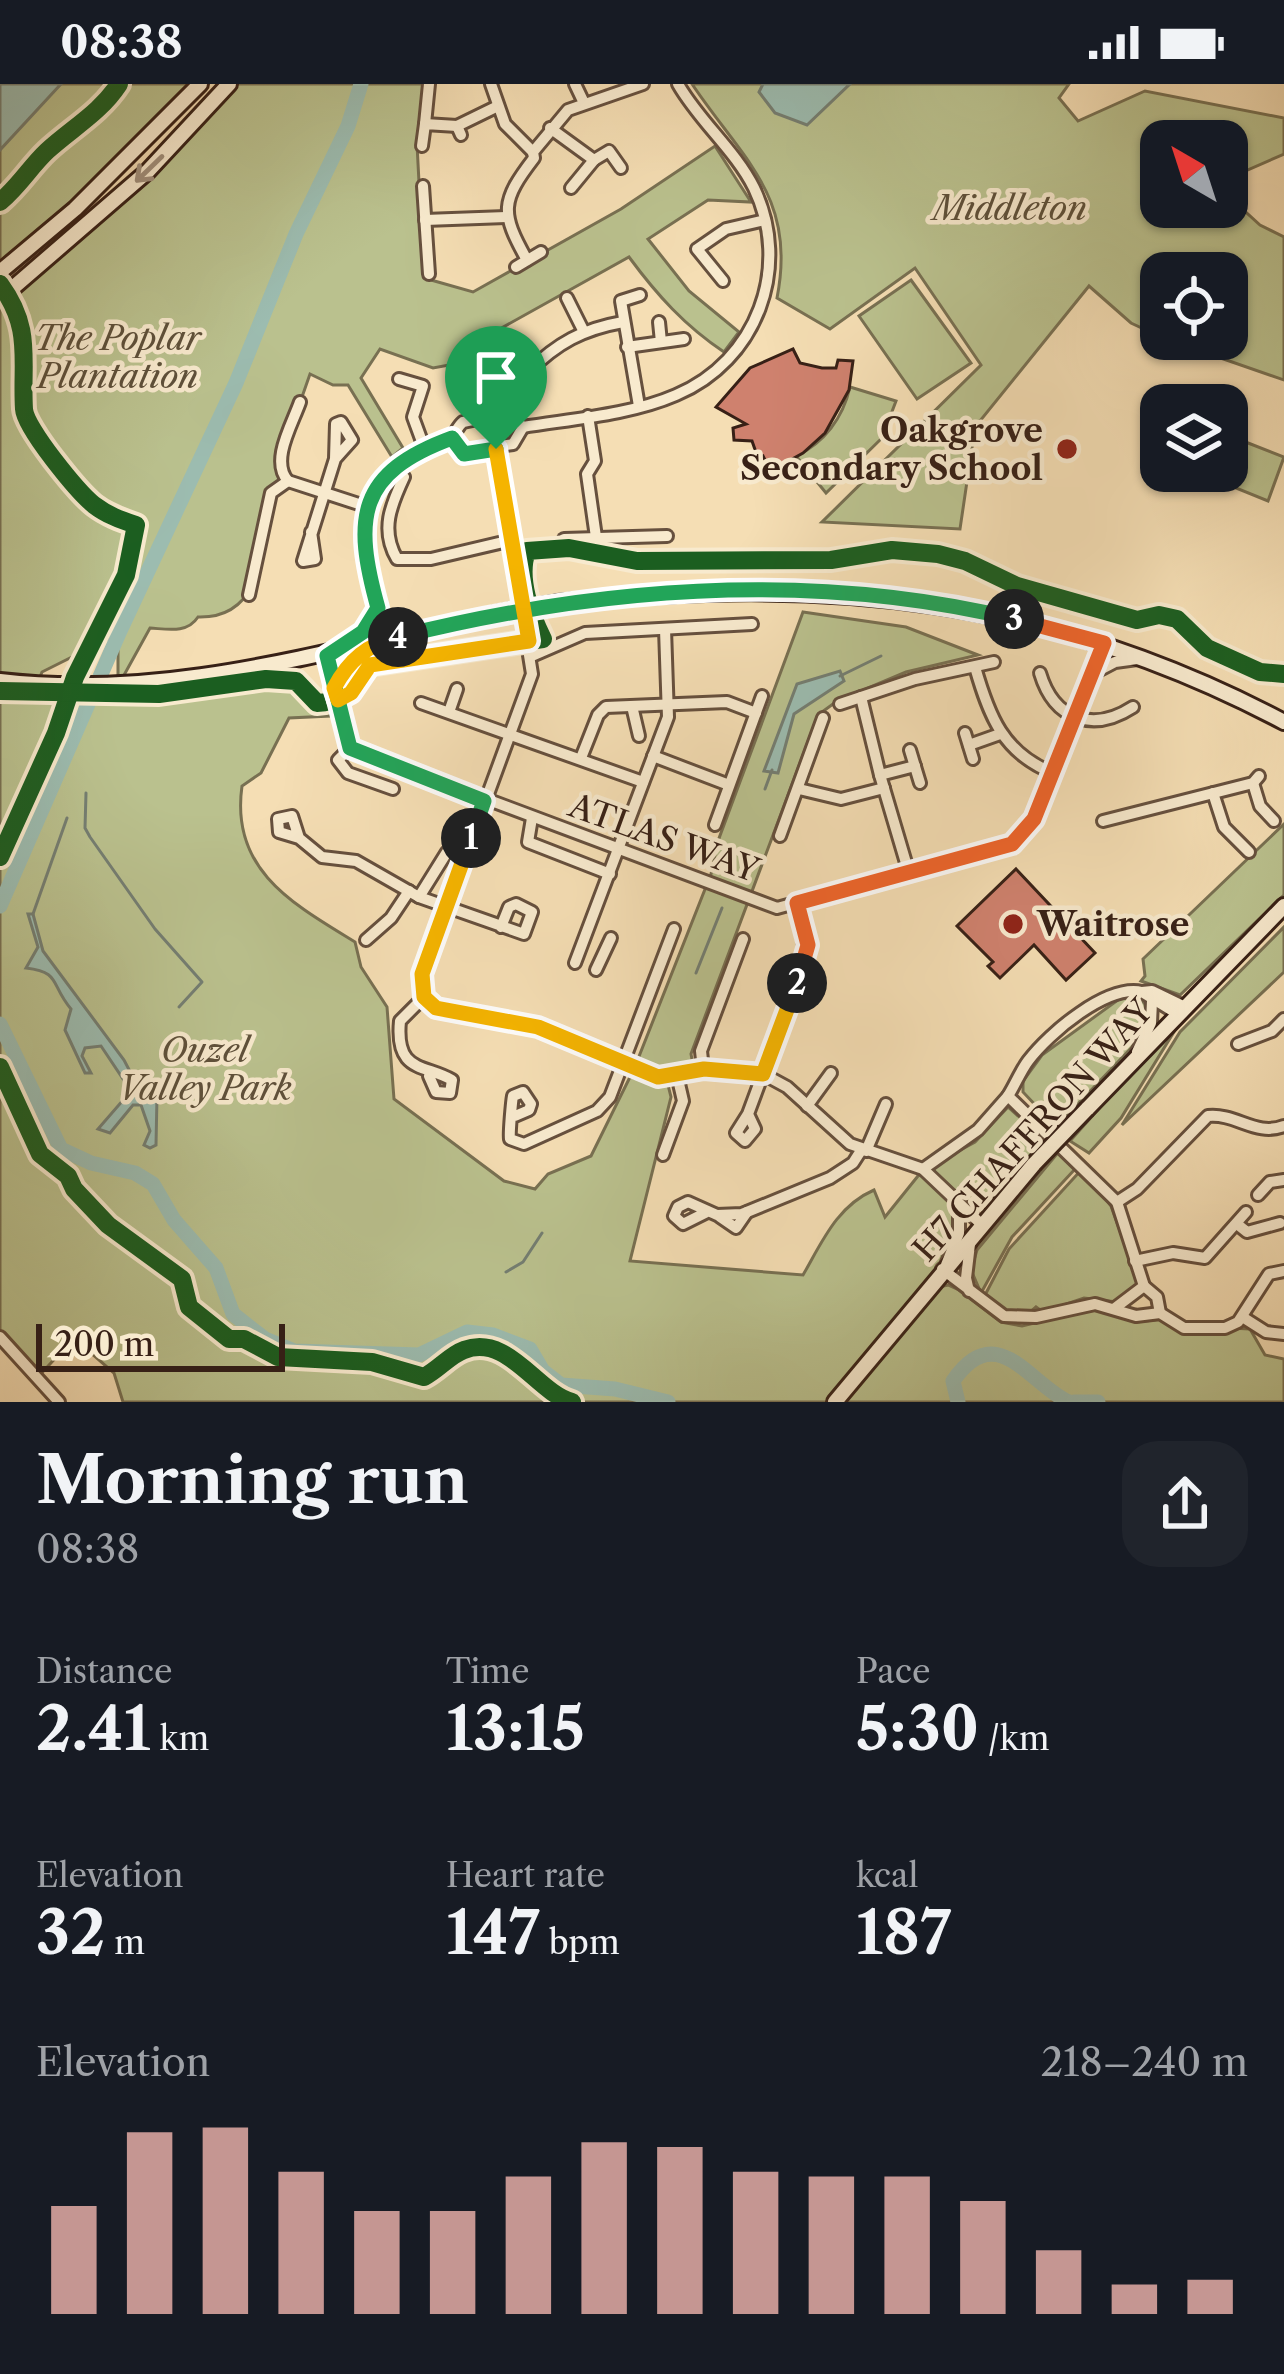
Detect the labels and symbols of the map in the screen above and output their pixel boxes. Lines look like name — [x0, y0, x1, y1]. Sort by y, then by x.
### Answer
north arrow — [1140, 120, 1248, 228]
one-way arrow — [135, 154, 164, 183]
park label: Middleton — [929, 188, 1087, 229]
park label: The Poplar Plantation — [35, 318, 203, 397]
pin — [445, 326, 547, 449]
place label: Oakgrove Secondary School — [740, 410, 1043, 489]
marker: Oakgrove Secondary School — [1054, 436, 1080, 462]
pin: 3 — [984, 589, 1044, 649]
pin: 4 — [368, 607, 428, 667]
street label: ATLAS WAY — [563, 784, 765, 892]
pin: 1 — [441, 808, 501, 868]
place label: Waitrose — [1036, 904, 1190, 945]
marker: Waitrose — [1000, 911, 1026, 937]
pin: 2 — [767, 953, 827, 1013]
street label: H7 CHAFFRON WAY — [904, 990, 1162, 1270]
park label: Ouzel Valley Park — [118, 1030, 292, 1109]
scale bar — [36, 1318, 285, 1371]

